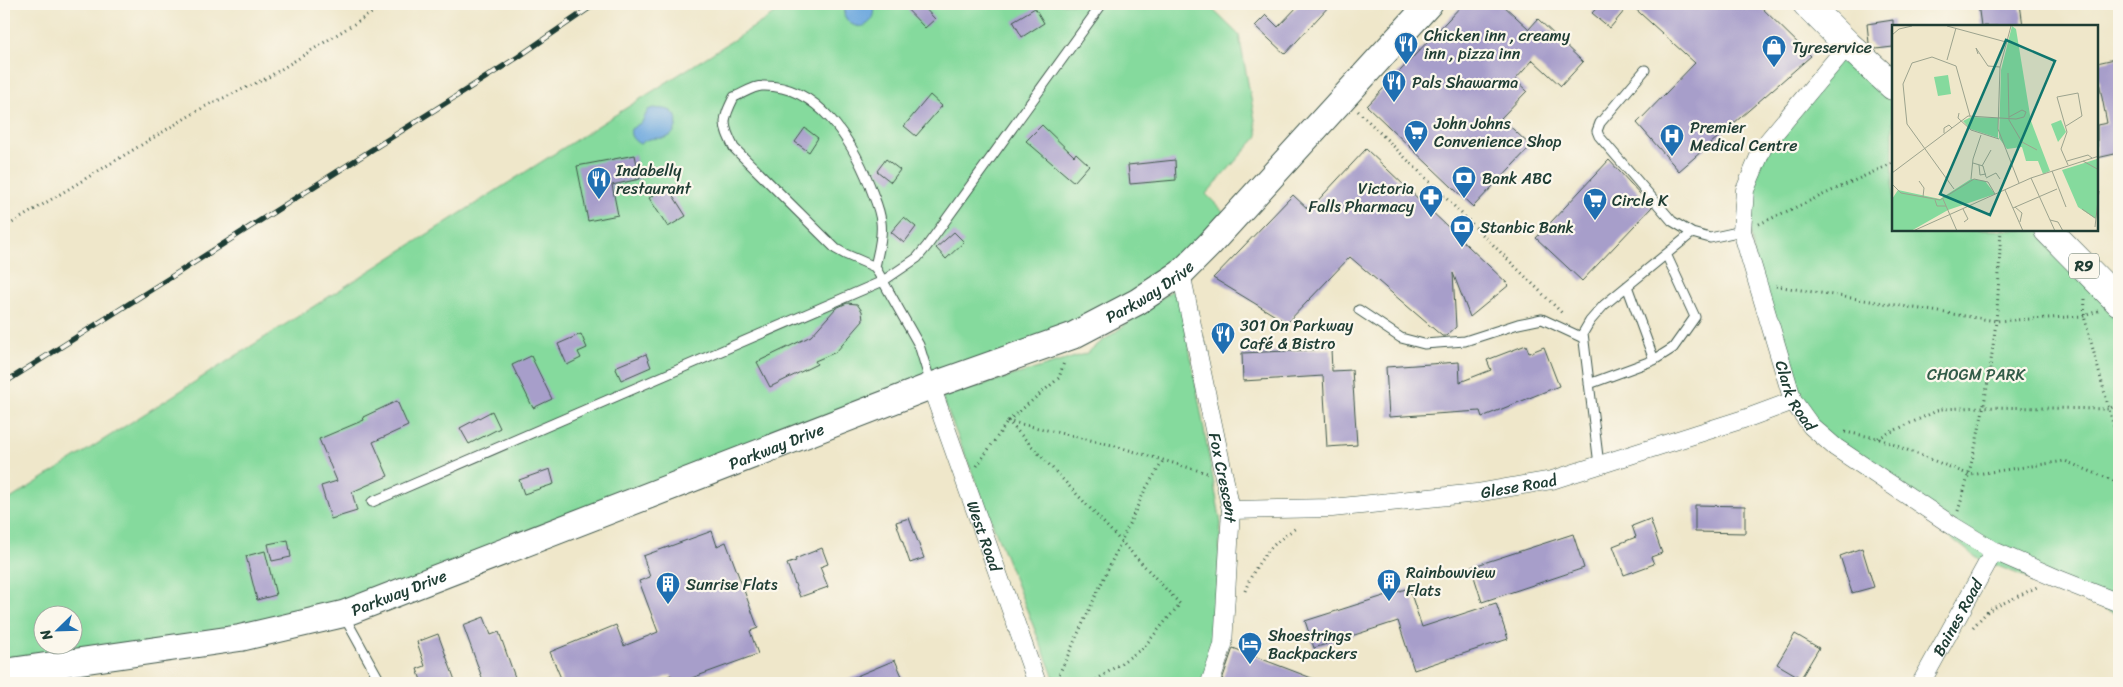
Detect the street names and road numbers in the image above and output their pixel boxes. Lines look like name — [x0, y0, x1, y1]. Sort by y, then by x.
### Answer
street label: Parkway Drive — [1100, 253, 1201, 331]
road number: R9 — [2069, 254, 2099, 278]
street label: Clark Road — [1767, 357, 1825, 439]
street label: Parkway Drive — [724, 415, 829, 478]
street label: Fox Crescent — [1200, 430, 1245, 524]
street label: Glese Road — [1478, 465, 1562, 507]
street label: West Road — [958, 496, 1011, 577]
street label: Parkway Drive — [347, 561, 451, 625]
street label: Baines Road — [1925, 572, 1992, 662]

